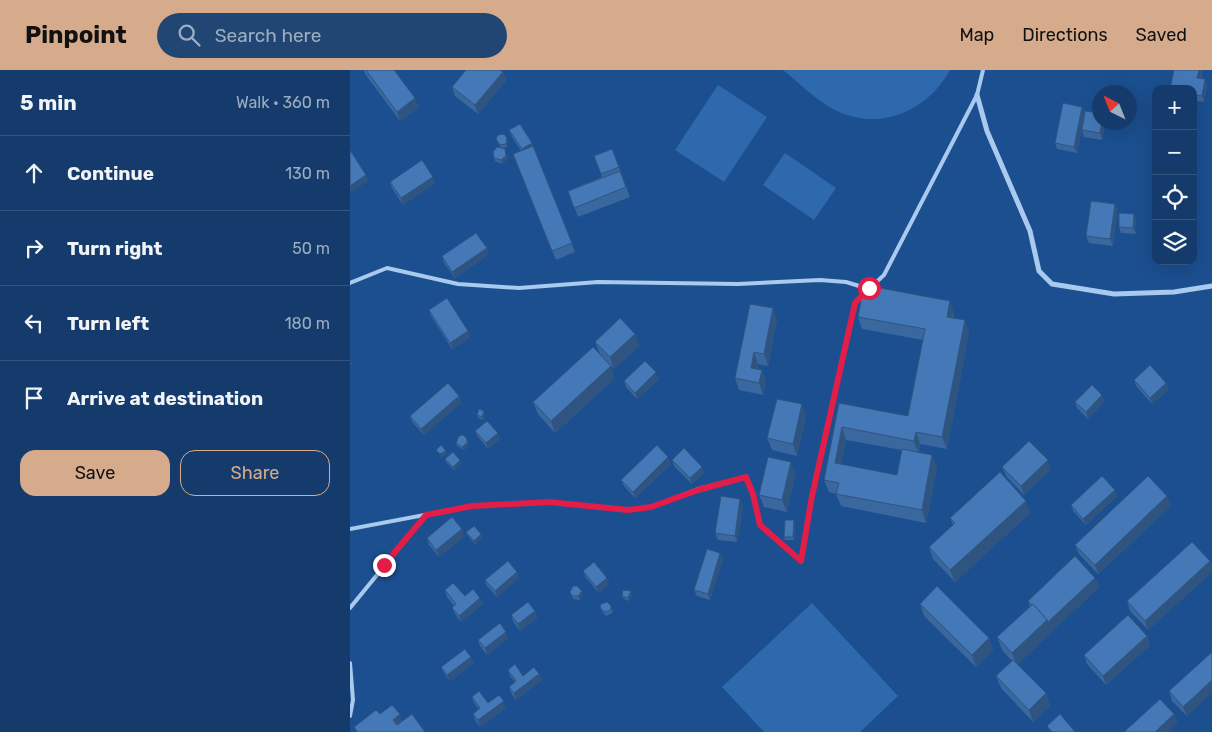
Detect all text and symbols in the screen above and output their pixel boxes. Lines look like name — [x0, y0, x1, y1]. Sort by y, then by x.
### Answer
search box — [157, 13, 507, 58]
text: Pinpoint — [25, 21, 127, 49]
icon: search — [175, 21, 203, 49]
text: Search here — [215, 24, 321, 47]
text: Map — [959, 24, 994, 46]
text: Directions — [1022, 24, 1108, 46]
text: Saved — [1136, 24, 1187, 46]
north arrow — [1092, 85, 1137, 130]
map controls — [1152, 85, 1197, 265]
button: + — [1152, 85, 1197, 130]
text: 5 min — [20, 90, 77, 115]
text: Walk · 360 m — [236, 93, 330, 112]
button: − — [1152, 130, 1197, 175]
icon: ahead — [20, 159, 48, 187]
text: Continue — [67, 162, 154, 185]
text: 130 m — [285, 164, 330, 183]
button: locate — [1152, 175, 1197, 220]
button: layers — [1152, 220, 1197, 265]
icon: right — [20, 234, 48, 262]
text: Turn right — [67, 237, 162, 260]
text: 50 m — [292, 239, 330, 258]
route start — [858, 277, 881, 300]
icon: left — [20, 309, 48, 337]
text: Turn left — [67, 312, 149, 335]
text: 180 m — [285, 314, 330, 333]
icon: arrive — [20, 384, 48, 412]
text: Arrive at destination — [67, 387, 263, 410]
button: Save — [20, 450, 170, 496]
button: Share — [180, 450, 330, 496]
route end — [373, 554, 396, 577]

